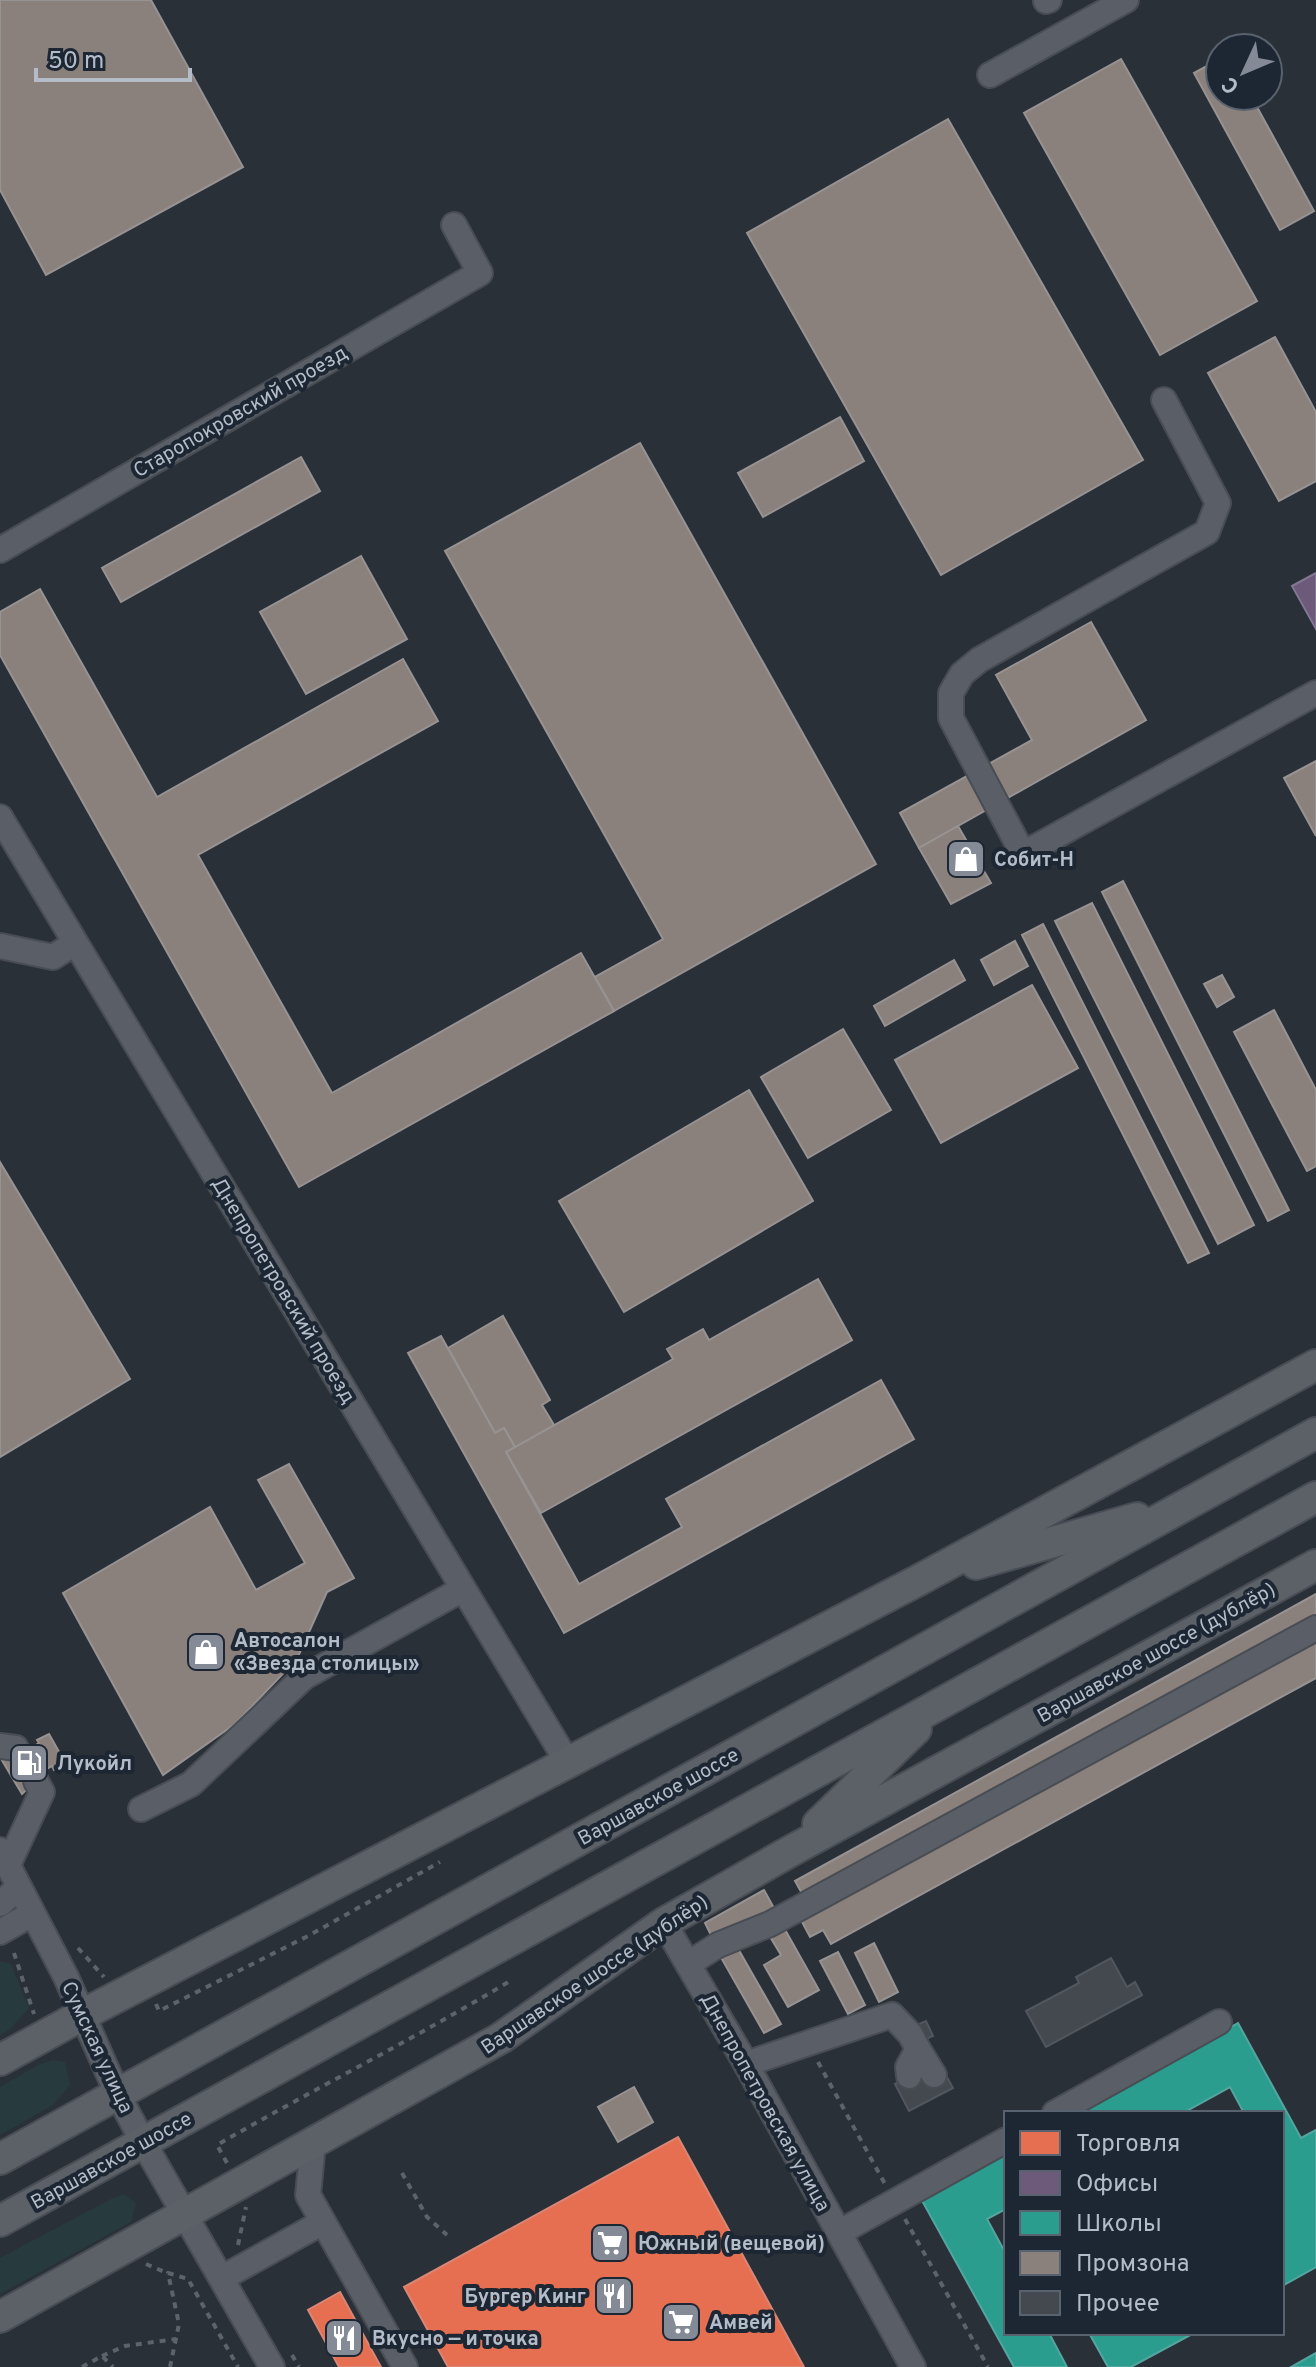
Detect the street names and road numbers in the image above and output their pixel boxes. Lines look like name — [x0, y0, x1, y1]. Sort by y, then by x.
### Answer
street label: Старопокровский проезд — [129, 341, 353, 485]
street label: Днепропетровский проезд — [204, 1173, 360, 1409]
street label: Варшавское шоссе (дублёр) — [1033, 1577, 1281, 1730]
street label: Варшавское шоссе — [574, 1743, 744, 1853]
street label: Варшавское шоссе (дублёр) — [477, 1890, 714, 2061]
street label: Сумская улица — [54, 1978, 138, 2118]
street label: Днепропетровская улица — [693, 1989, 835, 2217]
street label: Варшавское шоссе — [27, 2107, 197, 2217]

